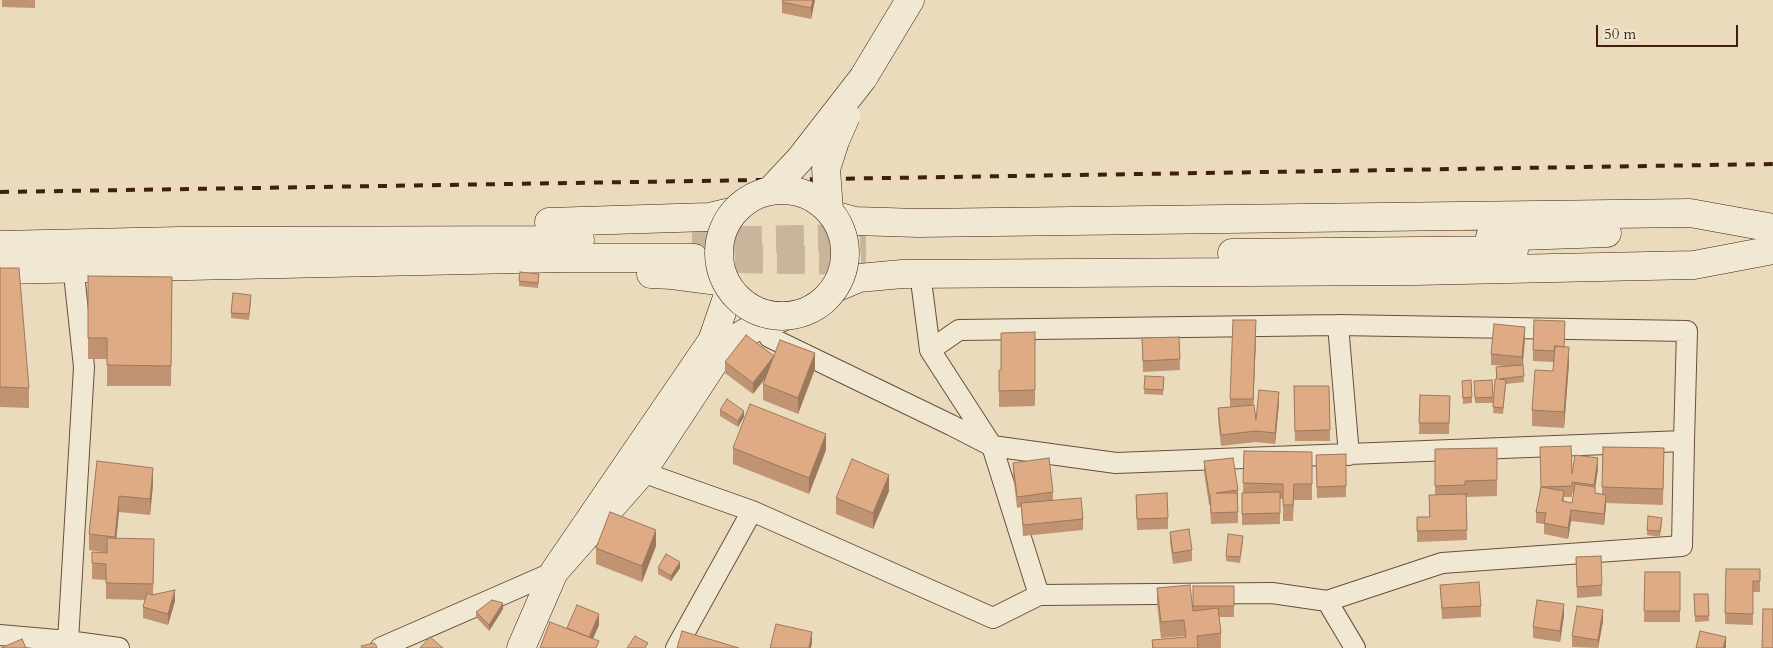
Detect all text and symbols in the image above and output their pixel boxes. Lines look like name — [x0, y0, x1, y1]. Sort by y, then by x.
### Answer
scale bar — [1598, 15, 1740, 47]
text: 50 m — [1604, 24, 1636, 44]

